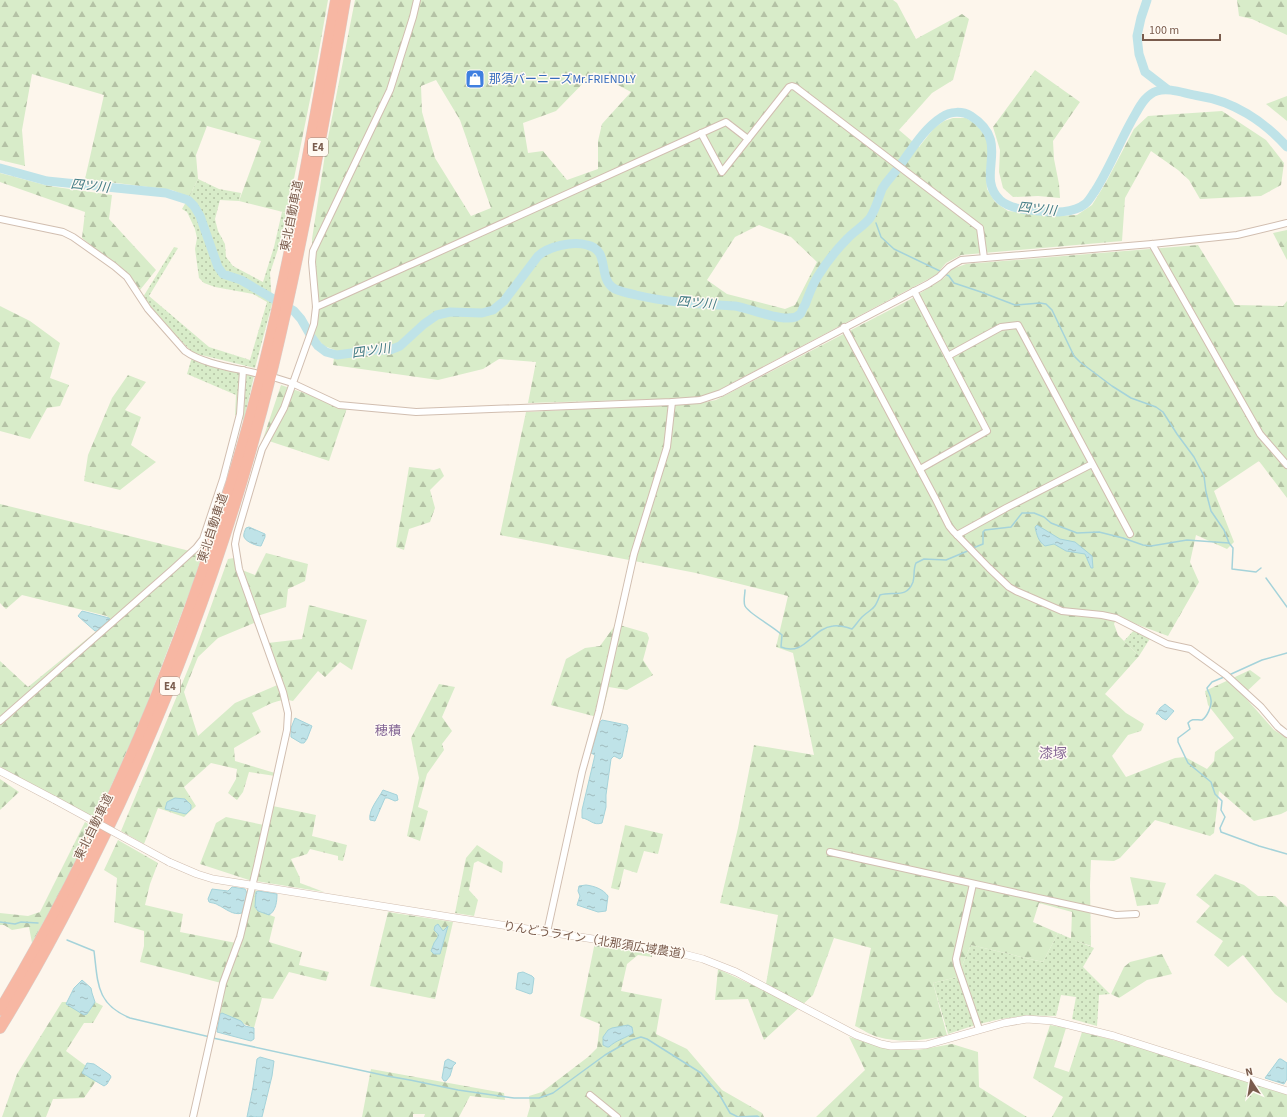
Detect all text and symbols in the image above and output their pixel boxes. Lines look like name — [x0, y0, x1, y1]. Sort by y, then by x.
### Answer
scale bar — [1143, 16, 1220, 42]
text: 100 m — [1149, 22, 1179, 39]
shop icon: 那須バーニーズMr.FRIENDLY — [464, 68, 486, 90]
place label: 那須バーニーズMr.FRIENDLY — [489, 71, 636, 88]
road number: E4 — [308, 138, 328, 156]
water label: 四ツ川 — [70, 175, 112, 197]
street label: 東北自動車道 — [277, 179, 307, 253]
water label: 四ツ川 — [1017, 198, 1059, 220]
water label: 四ツ川 — [676, 292, 718, 314]
water label: 四ツ川 — [350, 339, 394, 363]
street label: 東北自動車道 — [194, 491, 232, 565]
road number: E4 — [160, 677, 180, 695]
district label: 穂積 — [375, 722, 401, 740]
district label: 漆塚 — [1039, 744, 1067, 764]
street label: 東北自動車道 — [71, 791, 117, 863]
street label: りんどうライン（北那須広域農道） — [502, 918, 694, 964]
north arrow — [1231, 1061, 1271, 1101]
text: N — [1244, 1064, 1254, 1080]

